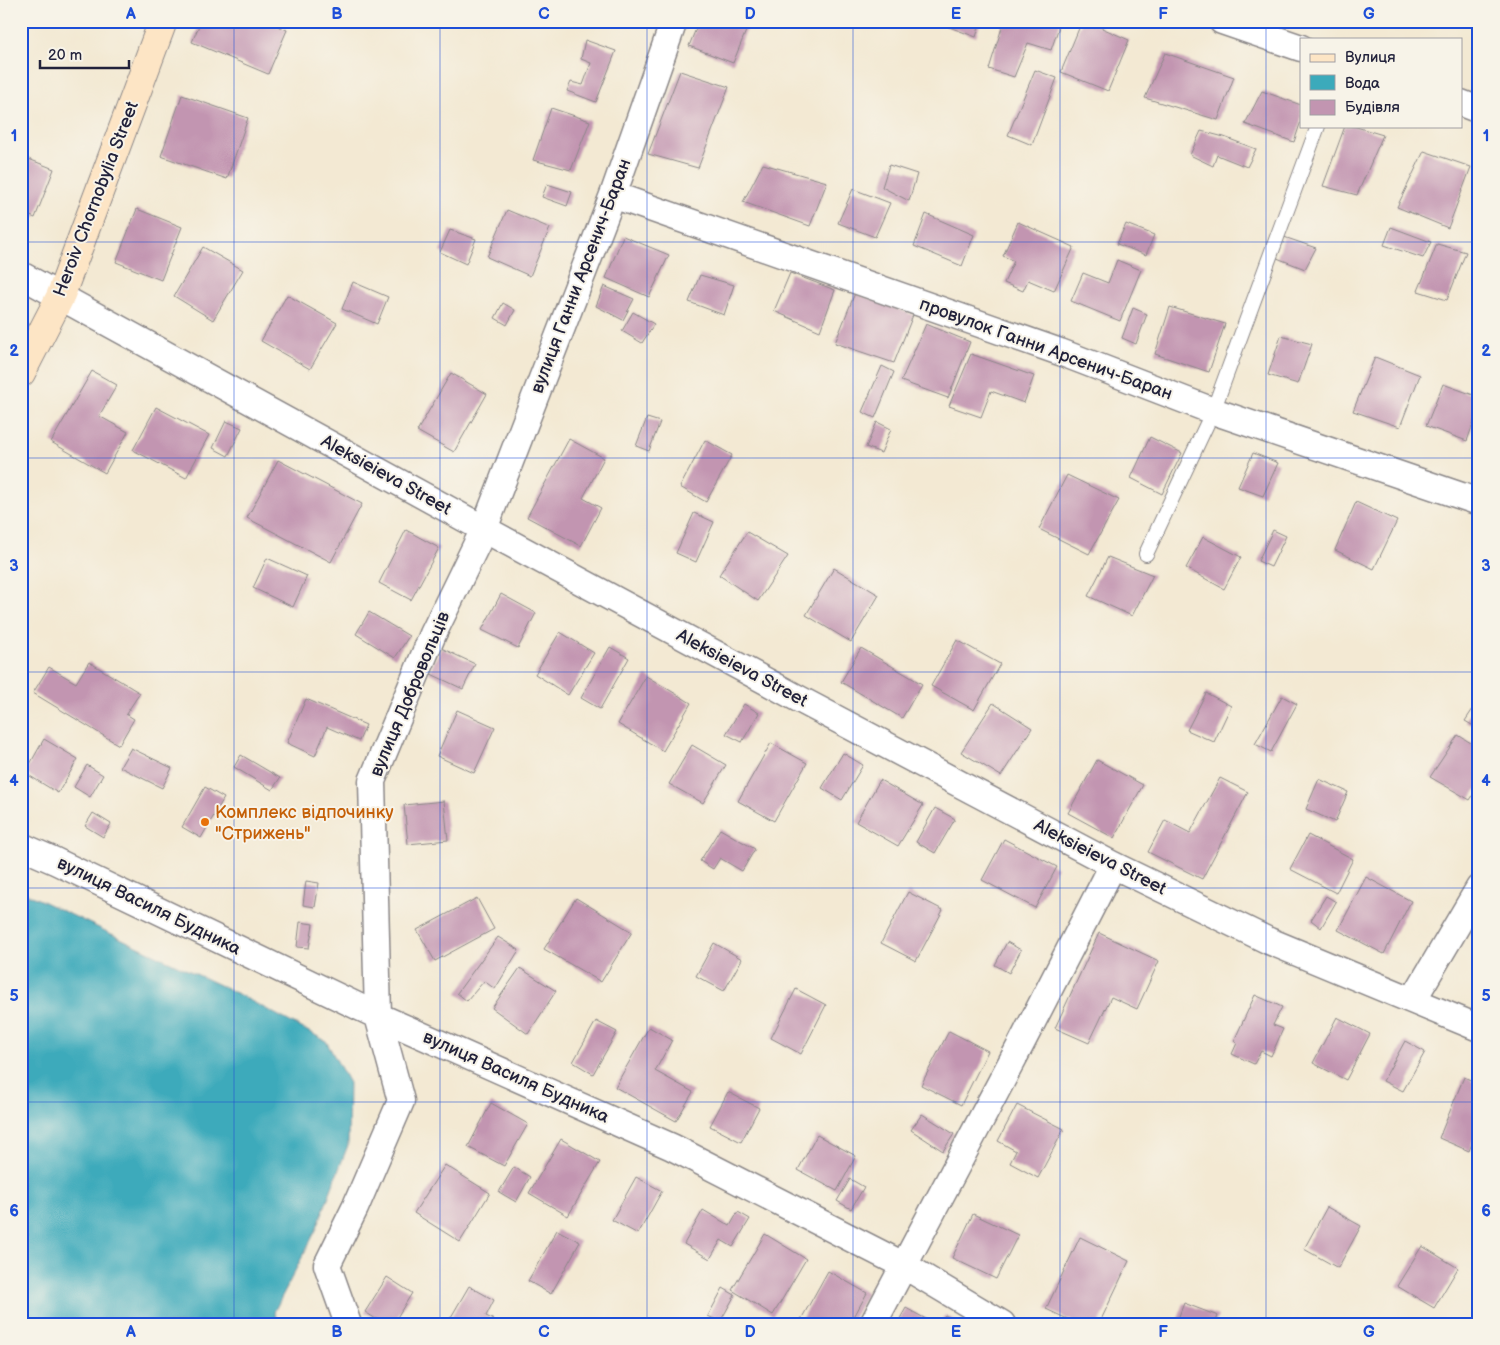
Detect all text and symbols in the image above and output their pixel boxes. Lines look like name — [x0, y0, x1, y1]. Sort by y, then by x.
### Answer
text: A — [125, 5, 136, 24]
text: B — [331, 5, 343, 24]
text: C — [538, 5, 550, 24]
text: D — [744, 5, 756, 24]
text: E — [951, 5, 961, 24]
text: F — [1158, 5, 1168, 24]
text: G — [1363, 5, 1375, 24]
scale bar — [40, 38, 129, 70]
legend — [1300, 38, 1462, 128]
text: 20 m — [48, 46, 82, 65]
text: Вулиця — [1345, 48, 1396, 67]
text: Вода — [1345, 74, 1380, 93]
street label: Heroiv Chornobylia Street — [49, 98, 143, 300]
text: Будівля — [1345, 98, 1400, 117]
text: 1 — [11, 127, 17, 146]
text: 1 — [1483, 127, 1489, 146]
street label: вулиця Ганни Арсенич-Баран — [527, 156, 635, 396]
street label: провулок Ганни Арсенич-Баран — [917, 293, 1175, 405]
text: 2 — [9, 342, 19, 361]
text: 2 — [1481, 342, 1491, 361]
street label: Aleksieieva Street — [317, 431, 455, 520]
text: 3 — [9, 557, 19, 576]
text: 3 — [1481, 557, 1491, 576]
street label: вулиця Добровольців — [366, 608, 455, 780]
street label: Aleksieieva Street — [673, 625, 812, 712]
text: 4 — [9, 772, 19, 791]
text: 4 — [1481, 772, 1491, 791]
place label: Комплекс відпочинку "Стрижень" — [215, 802, 394, 844]
street label: Aleksieieva Street — [1030, 815, 1170, 900]
marker: Комплекс відпочинку "Стрижень" — [199, 816, 211, 828]
street label: вулиця Василя Будника — [54, 852, 244, 960]
text: 5 — [9, 987, 19, 1006]
text: 5 — [1481, 987, 1491, 1006]
street label: вулиця Василя Будника — [420, 1026, 613, 1128]
text: 6 — [9, 1202, 19, 1221]
text: 6 — [1481, 1202, 1491, 1221]
text: A — [125, 1323, 136, 1342]
text: B — [331, 1323, 343, 1342]
text: C — [538, 1323, 550, 1342]
text: D — [744, 1323, 756, 1342]
text: E — [951, 1323, 961, 1342]
text: F — [1158, 1323, 1168, 1342]
text: G — [1363, 1323, 1375, 1342]

